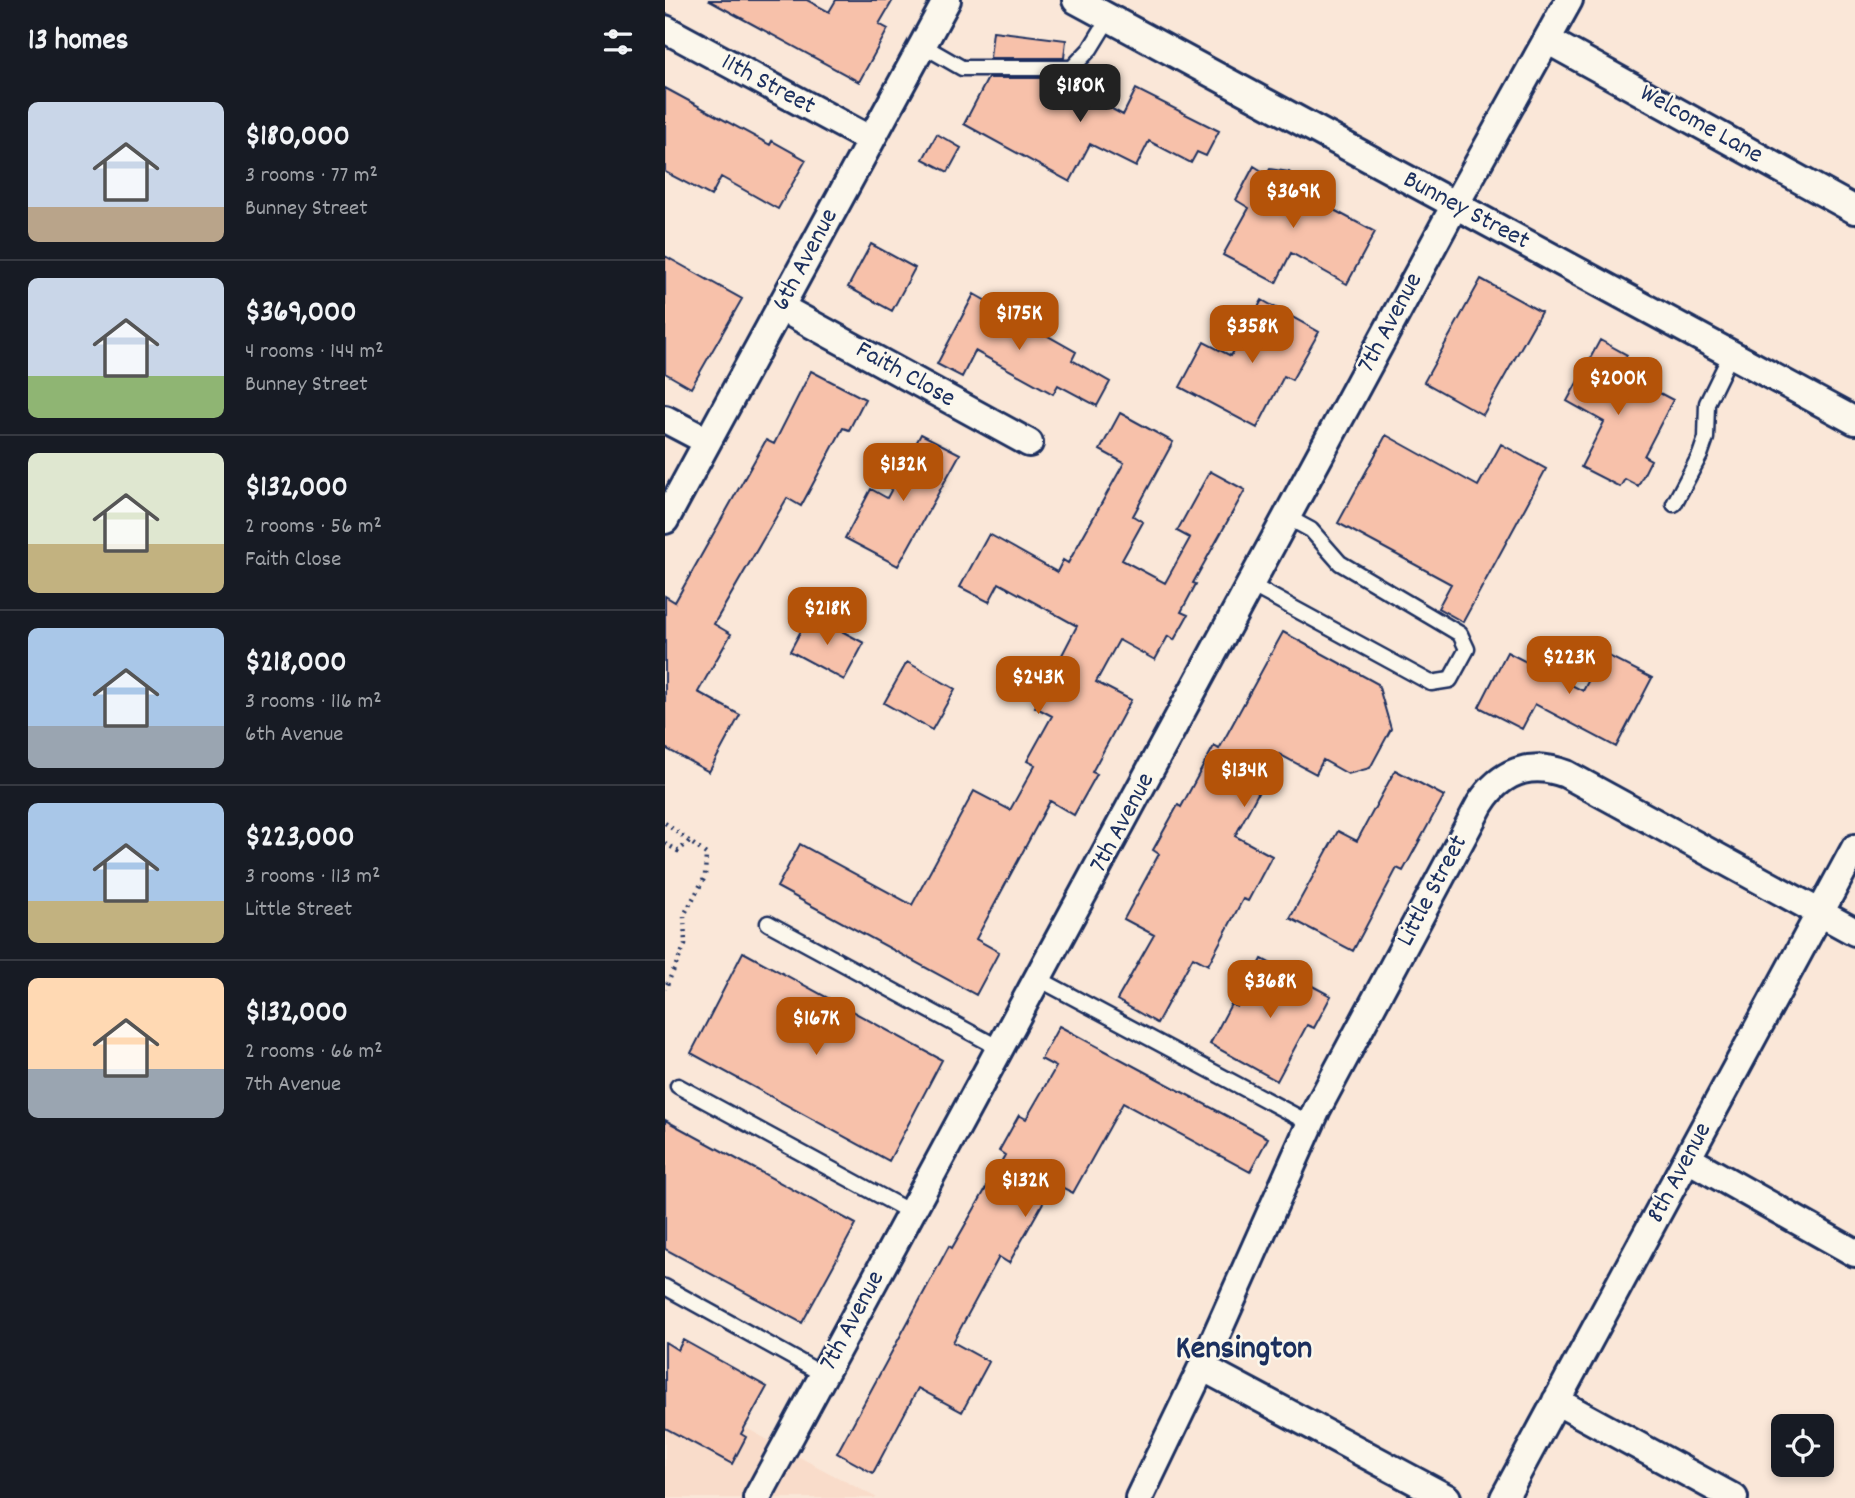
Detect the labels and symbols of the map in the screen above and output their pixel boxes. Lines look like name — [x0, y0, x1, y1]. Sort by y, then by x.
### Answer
street label: 11th Street — [714, 45, 822, 125]
pin: $180K — [1031, 64, 1129, 124]
street label: Welcome Lane — [1633, 76, 1769, 174]
street label: Bunney Street — [1396, 162, 1536, 260]
pin: $369K — [1244, 170, 1342, 230]
street label: 6th Avenue — [764, 202, 848, 318]
street label: 7th Avenue — [1349, 266, 1433, 380]
pin: $175K — [970, 292, 1068, 352]
pin: $358K — [1203, 306, 1301, 365]
street label: Faith Close — [848, 332, 962, 418]
pin: $200K — [1569, 358, 1667, 417]
pin: $132K — [854, 444, 952, 503]
pin: $218K — [778, 588, 876, 647]
pin: $223K — [1520, 636, 1618, 696]
pin: $243K — [989, 656, 1087, 716]
pin: $134K — [1195, 750, 1293, 809]
street label: 7th Avenue — [1081, 766, 1165, 880]
street label: Little Street — [1388, 828, 1478, 953]
pin: $368K — [1221, 960, 1319, 1020]
pin: $167K — [767, 998, 865, 1057]
street label: 8th Avenue — [1638, 1116, 1722, 1230]
pin: $132K — [976, 1160, 1074, 1219]
street label: 7th Avenue — [811, 1264, 895, 1378]
district label: Kensington — [1176, 1327, 1312, 1374]

